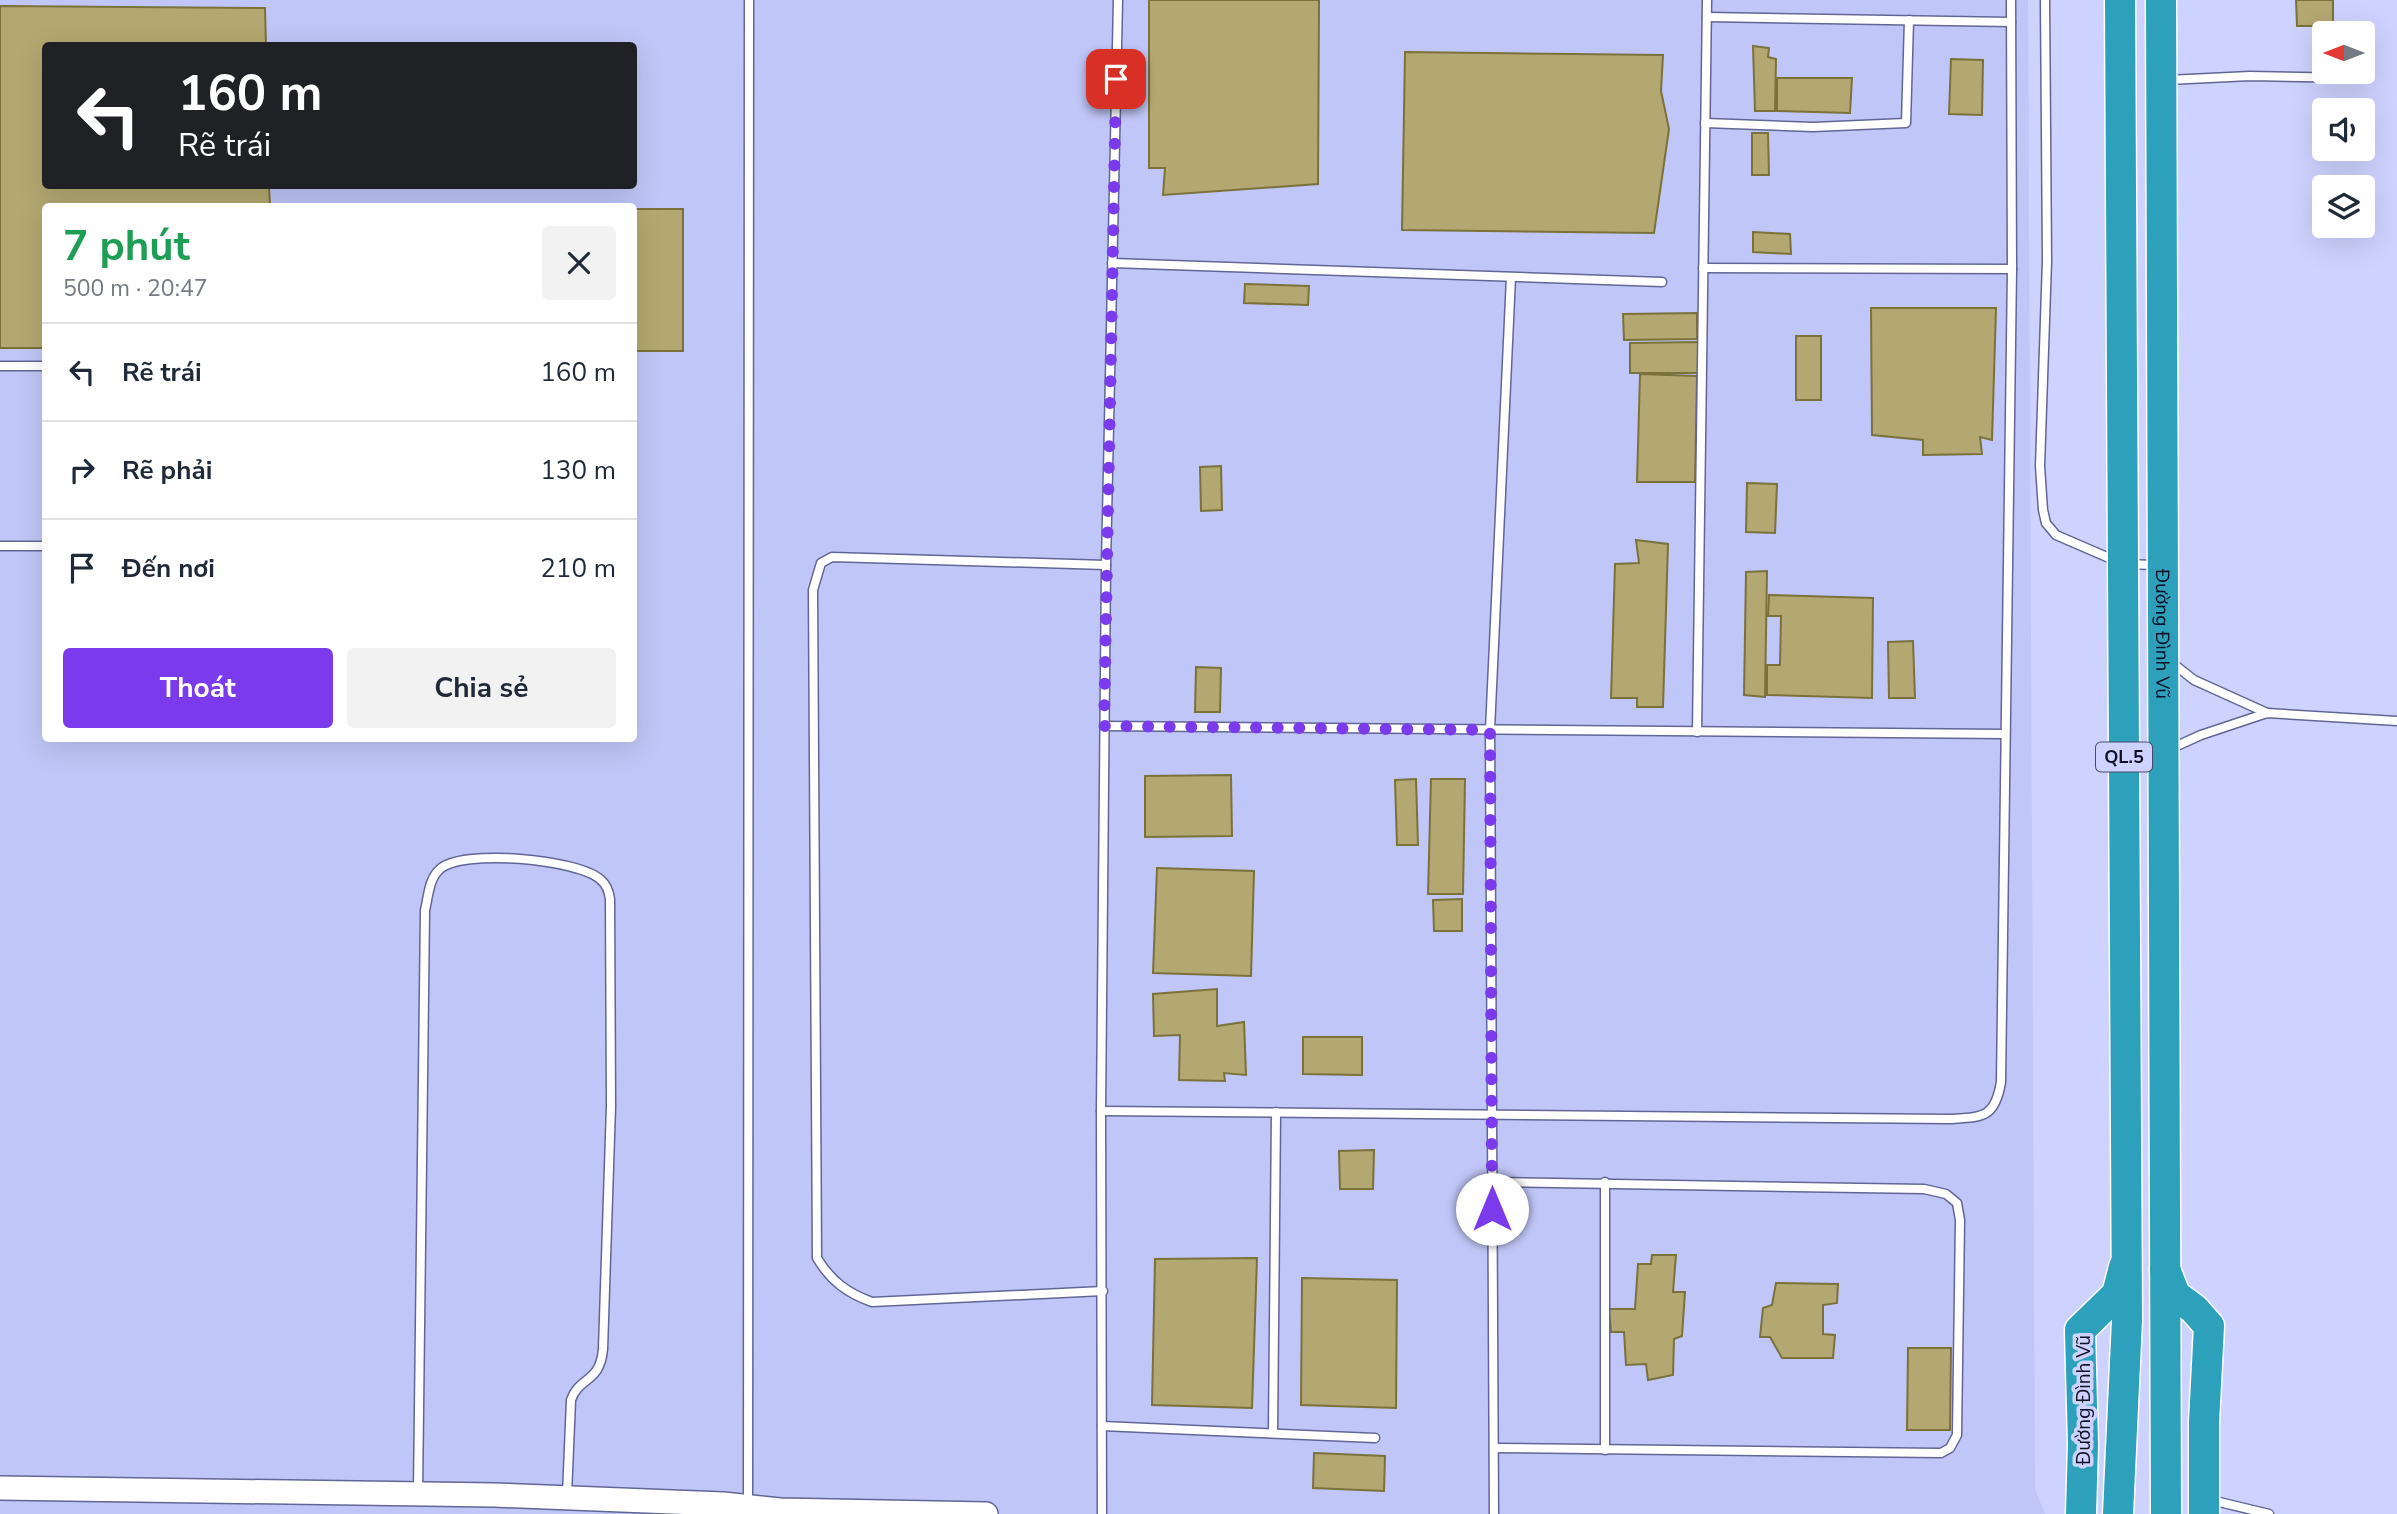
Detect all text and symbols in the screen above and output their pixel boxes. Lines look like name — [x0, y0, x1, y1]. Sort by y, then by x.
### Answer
north arrow — [2312, 21, 2375, 84]
map controls — [2312, 21, 2375, 238]
pin — [1086, 49, 1146, 109]
text: 160 m — [178, 60, 322, 127]
icon: arrive — [1097, 60, 1135, 98]
icon: left — [63, 70, 154, 161]
button: sound — [2312, 98, 2375, 161]
text: Rẽ trái — [178, 124, 271, 167]
button: layers — [2312, 175, 2375, 238]
text: 7 phút — [63, 218, 190, 275]
button: close — [542, 226, 616, 300]
text: 500 m · 20:47 — [63, 273, 208, 304]
icon: left — [63, 353, 101, 391]
text: Rẽ trái — [122, 355, 202, 390]
text: 160 m — [540, 355, 616, 390]
icon: right — [63, 451, 101, 489]
text: Rẽ phải — [122, 453, 212, 488]
text: 130 m — [540, 453, 616, 488]
icon: arrive — [63, 549, 101, 587]
text: Đến nơi — [122, 551, 215, 586]
text: 210 m — [540, 551, 616, 586]
street label: Đường Đình Vũ — [2149, 568, 2175, 699]
button: Thoát — [63, 648, 333, 728]
button: Chia sẻ — [347, 648, 616, 728]
road number: QL.5 — [2096, 742, 2152, 772]
position arrow — [1455, 1172, 1529, 1246]
street label: Đường Đình Vũ — [2071, 1335, 2097, 1466]

